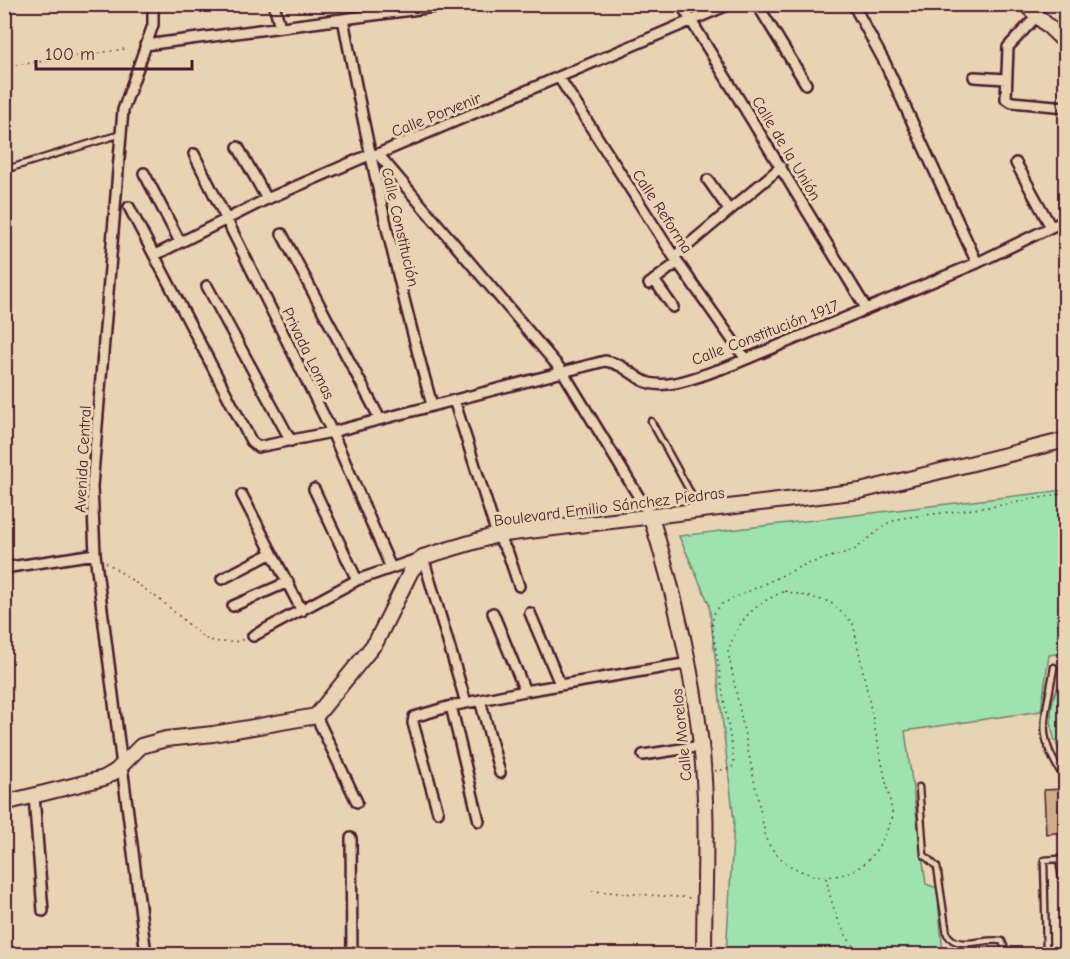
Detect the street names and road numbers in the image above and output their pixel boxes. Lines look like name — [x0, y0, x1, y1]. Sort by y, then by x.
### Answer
street label: Calle Porvenir — [389, 89, 484, 141]
street label: Calle de la Unión — [748, 93, 824, 204]
street label: Calle Constitución — [378, 166, 423, 289]
street label: Calle Reforma — [628, 166, 696, 257]
street label: Calle Constitución 1917 — [689, 296, 842, 369]
street label: Privada Lomas — [278, 305, 338, 403]
street label: Avenida Central — [71, 405, 95, 513]
street label: Boulevard Emilio Sánchez Piedras — [493, 484, 726, 530]
street label: Calle Morelos — [668, 687, 696, 782]

